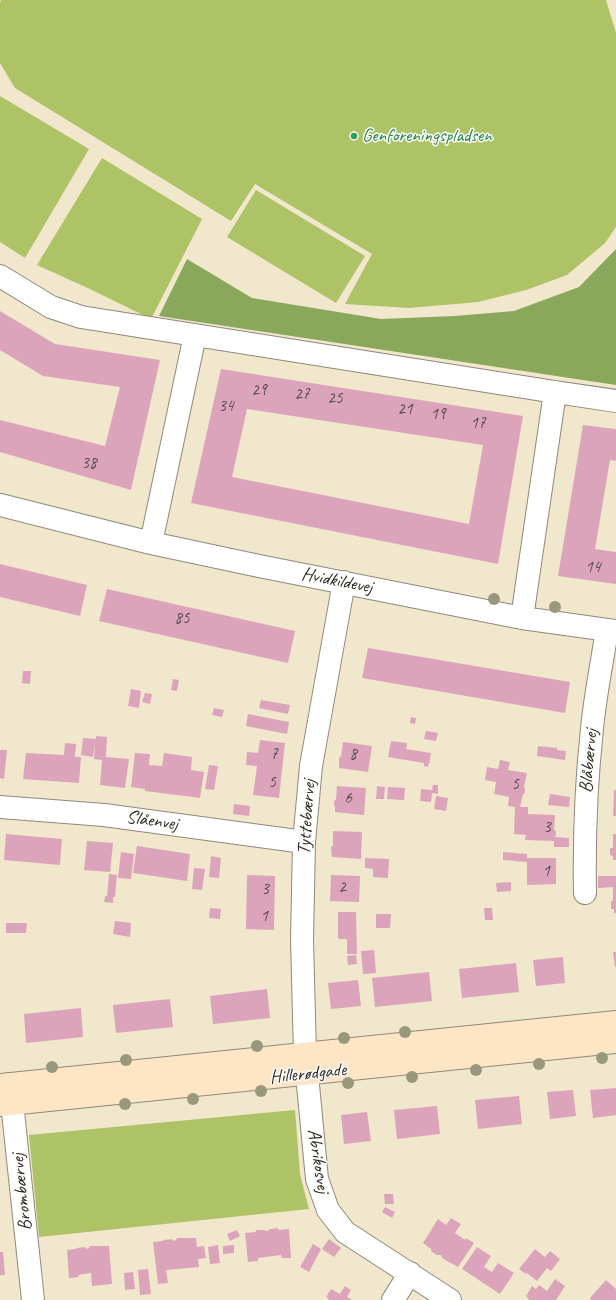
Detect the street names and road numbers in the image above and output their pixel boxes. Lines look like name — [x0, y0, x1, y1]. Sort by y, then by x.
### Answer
street label: Hvidkildevej — [299, 563, 375, 599]
street label: Blåbærvej — [575, 728, 603, 794]
street label: Tyttebærvej — [293, 779, 321, 855]
street label: Slåenvej — [125, 806, 179, 836]
street label: Hillerødgade — [269, 1059, 347, 1089]
street label: Abrikosvej — [302, 1127, 334, 1195]
street label: Brombærvej — [7, 1152, 37, 1232]

